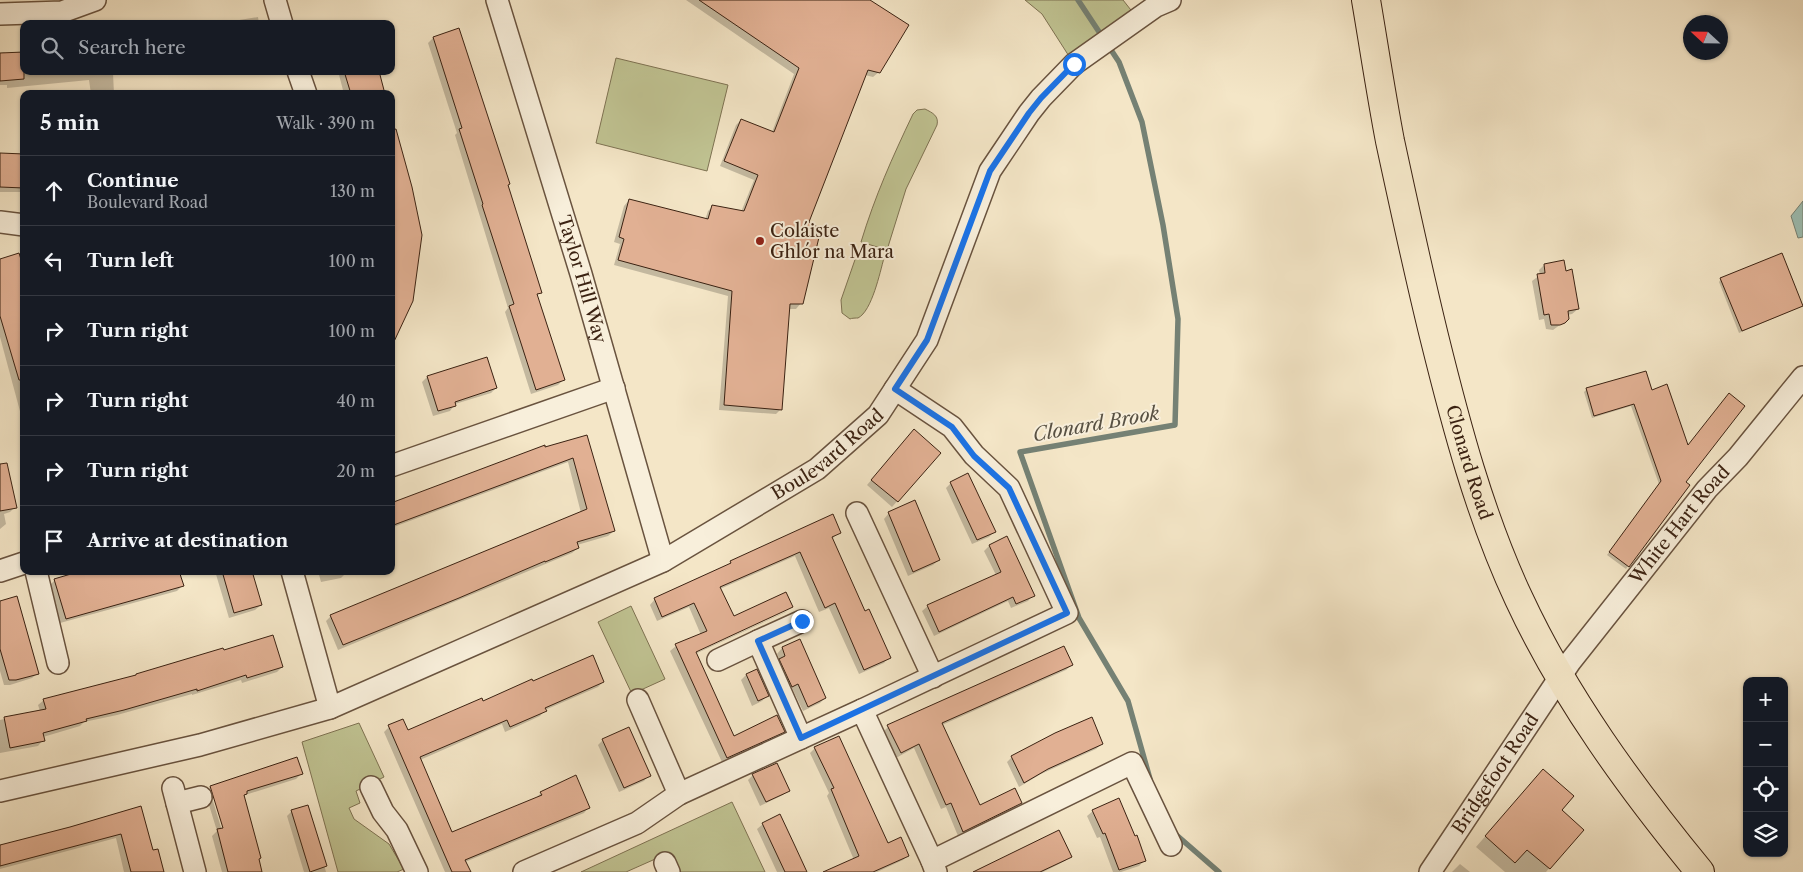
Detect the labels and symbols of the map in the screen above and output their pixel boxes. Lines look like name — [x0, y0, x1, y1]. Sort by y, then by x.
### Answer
north arrow — [1683, 15, 1728, 60]
route start — [1063, 53, 1086, 76]
street label: Taylor Hill Way — [553, 213, 611, 347]
place label: Coláiste Ghlór na Mara — [770, 220, 895, 263]
marker: Coláiste Ghlór na Mara — [754, 235, 766, 247]
water label: Clonard Brook — [1031, 402, 1161, 446]
street label: Clonard Road — [1441, 403, 1497, 523]
street label: Boulevard Road — [768, 404, 888, 505]
street label: White Hart Road — [1624, 461, 1734, 589]
route end — [791, 610, 814, 633]
street label: Bridgefoot Road — [1447, 709, 1543, 838]

